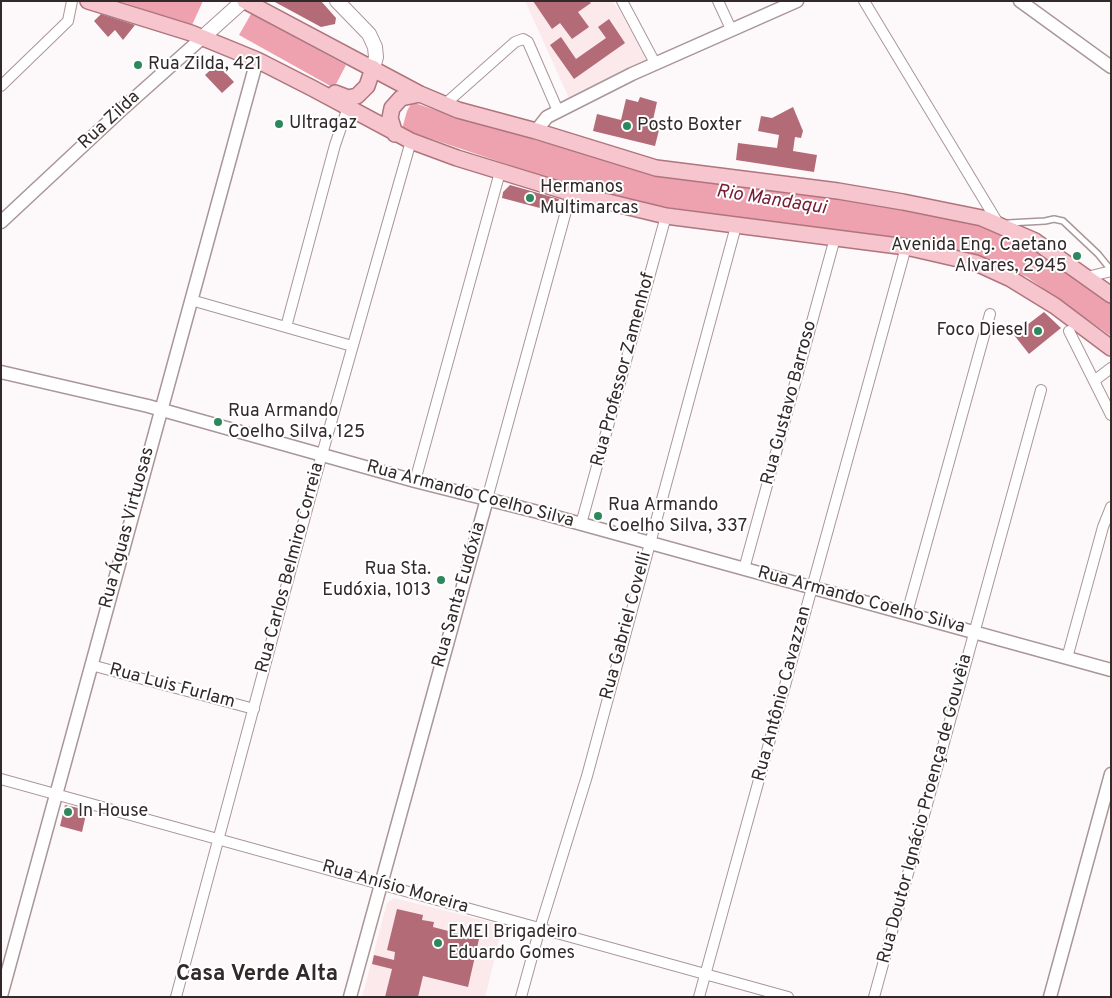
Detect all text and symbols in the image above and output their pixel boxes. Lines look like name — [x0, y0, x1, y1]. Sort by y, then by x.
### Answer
place label: Rua Zilda, 421 — [148, 54, 262, 76]
marker: Rua Zilda, 421 — [132, 59, 144, 71]
street label: Rua Zilda — [75, 87, 145, 155]
place label: Ultragaz — [289, 113, 357, 135]
place label: Posto Boxter — [637, 115, 742, 137]
marker: Ultragaz — [273, 118, 285, 130]
marker: Posto Boxter — [621, 120, 633, 132]
place label: Hermanos Multimarcas — [540, 177, 639, 220]
water label: Rio Mandaqui — [714, 181, 828, 221]
marker: Hermanos Multimarcas — [524, 192, 536, 204]
place label: Avenida Eng. Caetano Alvares, 2945 — [891, 235, 1067, 278]
marker: Avenida Eng. Caetano Alvares, 2945 — [1071, 250, 1083, 262]
street label: Rua Professor Zamenhof — [588, 271, 660, 469]
street label: Rua Gustavo Barroso — [758, 318, 822, 488]
place label: Foco Diesel — [937, 320, 1028, 342]
marker: Foco Diesel — [1032, 325, 1044, 337]
place label: Rua Armando Coelho Silva, 125 — [228, 401, 365, 444]
marker: Rua Armando Coelho Silva, 125 — [212, 416, 224, 428]
street label: Rua Águas Virtuosas — [96, 445, 160, 611]
street label: Rua Armando Coelho Silva — [364, 457, 576, 533]
street label: Rua Carlos Belmiro Correia — [252, 460, 330, 676]
place label: Rua Armando Coelho Silva, 337 — [608, 495, 747, 538]
marker: Rua Armando Coelho Silva, 337 — [592, 510, 604, 522]
street label: Rua Santa Eudóxia — [429, 520, 491, 670]
street label: Rua Gabriel Covelli — [597, 550, 657, 702]
place label: Rua Sta. Eudóxia, 1013 — [322, 559, 431, 602]
street label: Rua Armando Coelho Silva — [755, 563, 967, 639]
marker: Rua Sta. Eudóxia, 1013 — [435, 574, 447, 586]
street label: Rua Antônio Cavazzan — [749, 604, 817, 784]
street label: Rua Doutor Ignácio Proença de Gouvêia — [874, 652, 978, 966]
street label: Rua Luis Furlam — [107, 660, 237, 714]
place label: In House — [78, 801, 148, 823]
marker: In House — [62, 806, 74, 818]
street label: Rua Anísio Moreira — [319, 857, 471, 919]
place label: EMEI Brigadeiro Eduardo Gomes — [448, 922, 577, 964]
marker: EMEI Brigadeiro Eduardo Gomes — [432, 937, 444, 949]
district label: Casa Verde Alta — [176, 963, 338, 989]

